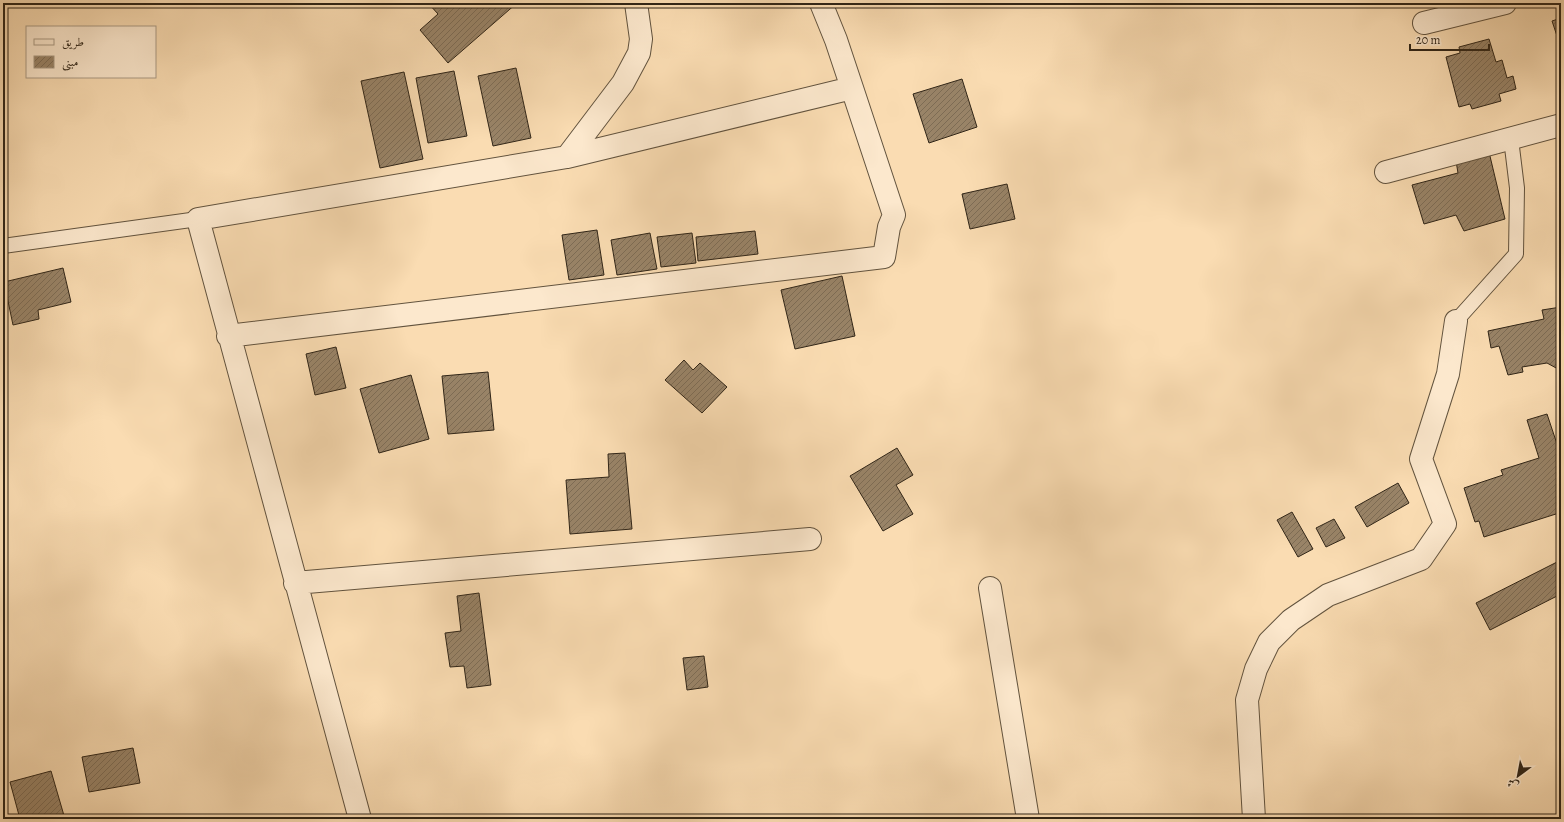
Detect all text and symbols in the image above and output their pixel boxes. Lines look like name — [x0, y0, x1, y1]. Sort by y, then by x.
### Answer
legend — [26, 26, 156, 78]
scale bar — [1410, 26, 1489, 52]
text: 20 m — [1416, 32, 1440, 48]
text: طريق — [62, 34, 84, 50]
text: مبنى — [62, 54, 78, 71]
north arrow — [1498, 756, 1538, 796]
text: ش — [1504, 775, 1522, 793]

